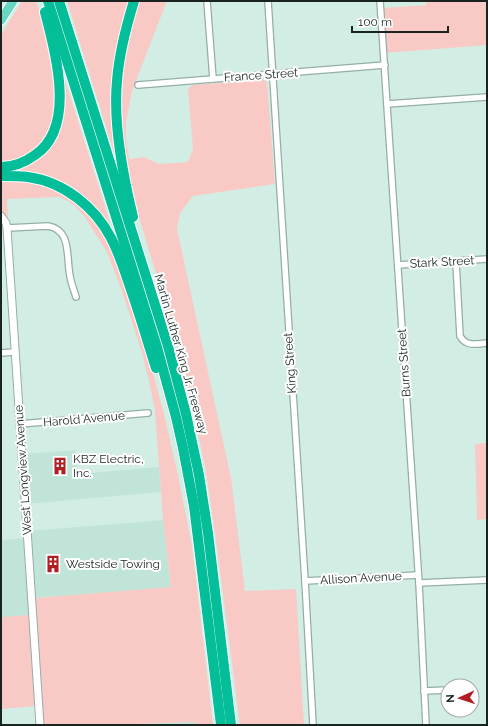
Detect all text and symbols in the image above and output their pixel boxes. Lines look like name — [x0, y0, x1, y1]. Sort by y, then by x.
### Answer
scale bar — [352, 8, 448, 34]
text: 100 m — [358, 15, 392, 29]
street label: France Street — [223, 65, 299, 85]
street label: Stark Street — [409, 253, 475, 271]
street label: Martin Luther King Jr. Freeway — [151, 272, 211, 436]
street label: Burns Street — [395, 328, 413, 398]
street label: King Street — [281, 332, 299, 394]
street label: West Longview Avenue — [11, 405, 35, 535]
street label: Harold Avenue — [43, 408, 125, 430]
place label: KBZ Electric, Inc. — [73, 452, 144, 480]
building icon: KBZ Electric, Inc. — [50, 456, 70, 476]
building icon: Westside Towing — [43, 554, 63, 574]
place label: Westside Towing — [66, 557, 160, 571]
street label: Allison Avenue — [320, 569, 402, 587]
north arrow — [440, 678, 480, 718]
text: N — [444, 694, 457, 703]

